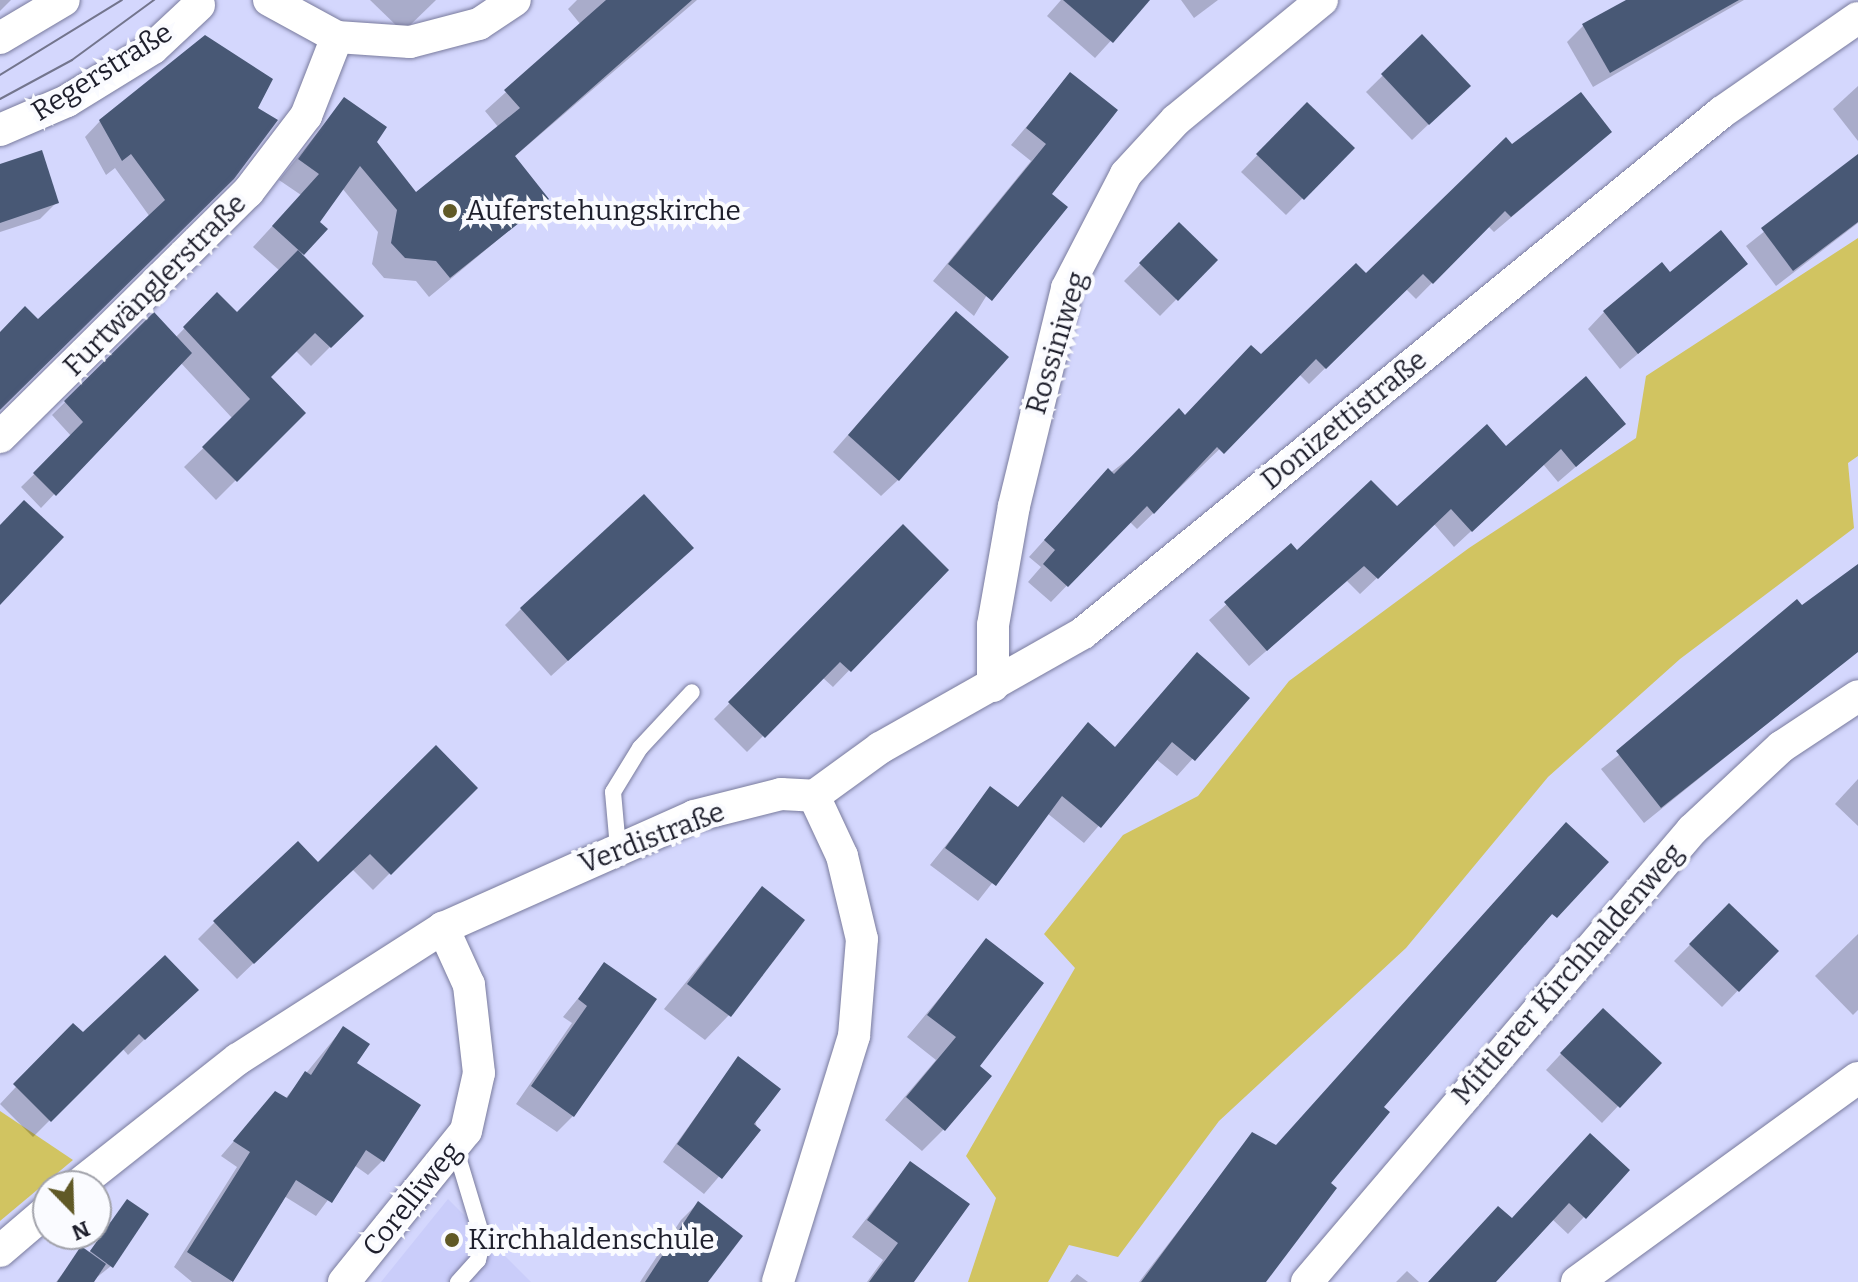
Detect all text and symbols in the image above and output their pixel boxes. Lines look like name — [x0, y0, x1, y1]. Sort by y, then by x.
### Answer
street label: Regerstraße — [26, 16, 178, 128]
street label: Furtwänglerstraße — [57, 187, 253, 383]
place label: Auferstehungskirche — [466, 194, 741, 228]
marker: Auferstehungskirche — [441, 202, 459, 220]
street label: Rossiniweg — [1019, 268, 1095, 418]
street label: Donizettistraße — [1255, 343, 1433, 497]
street label: Verdistraße — [575, 795, 729, 881]
street label: Mittlerer Kirchhaldenweg — [1445, 837, 1691, 1111]
street label: Corelliweg — [356, 1135, 468, 1263]
north arrow — [32, 1170, 112, 1250]
text: N — [68, 1215, 94, 1246]
place label: Kirchhaldenschule — [468, 1223, 715, 1257]
marker: Kirchhaldenschule — [443, 1231, 461, 1249]

